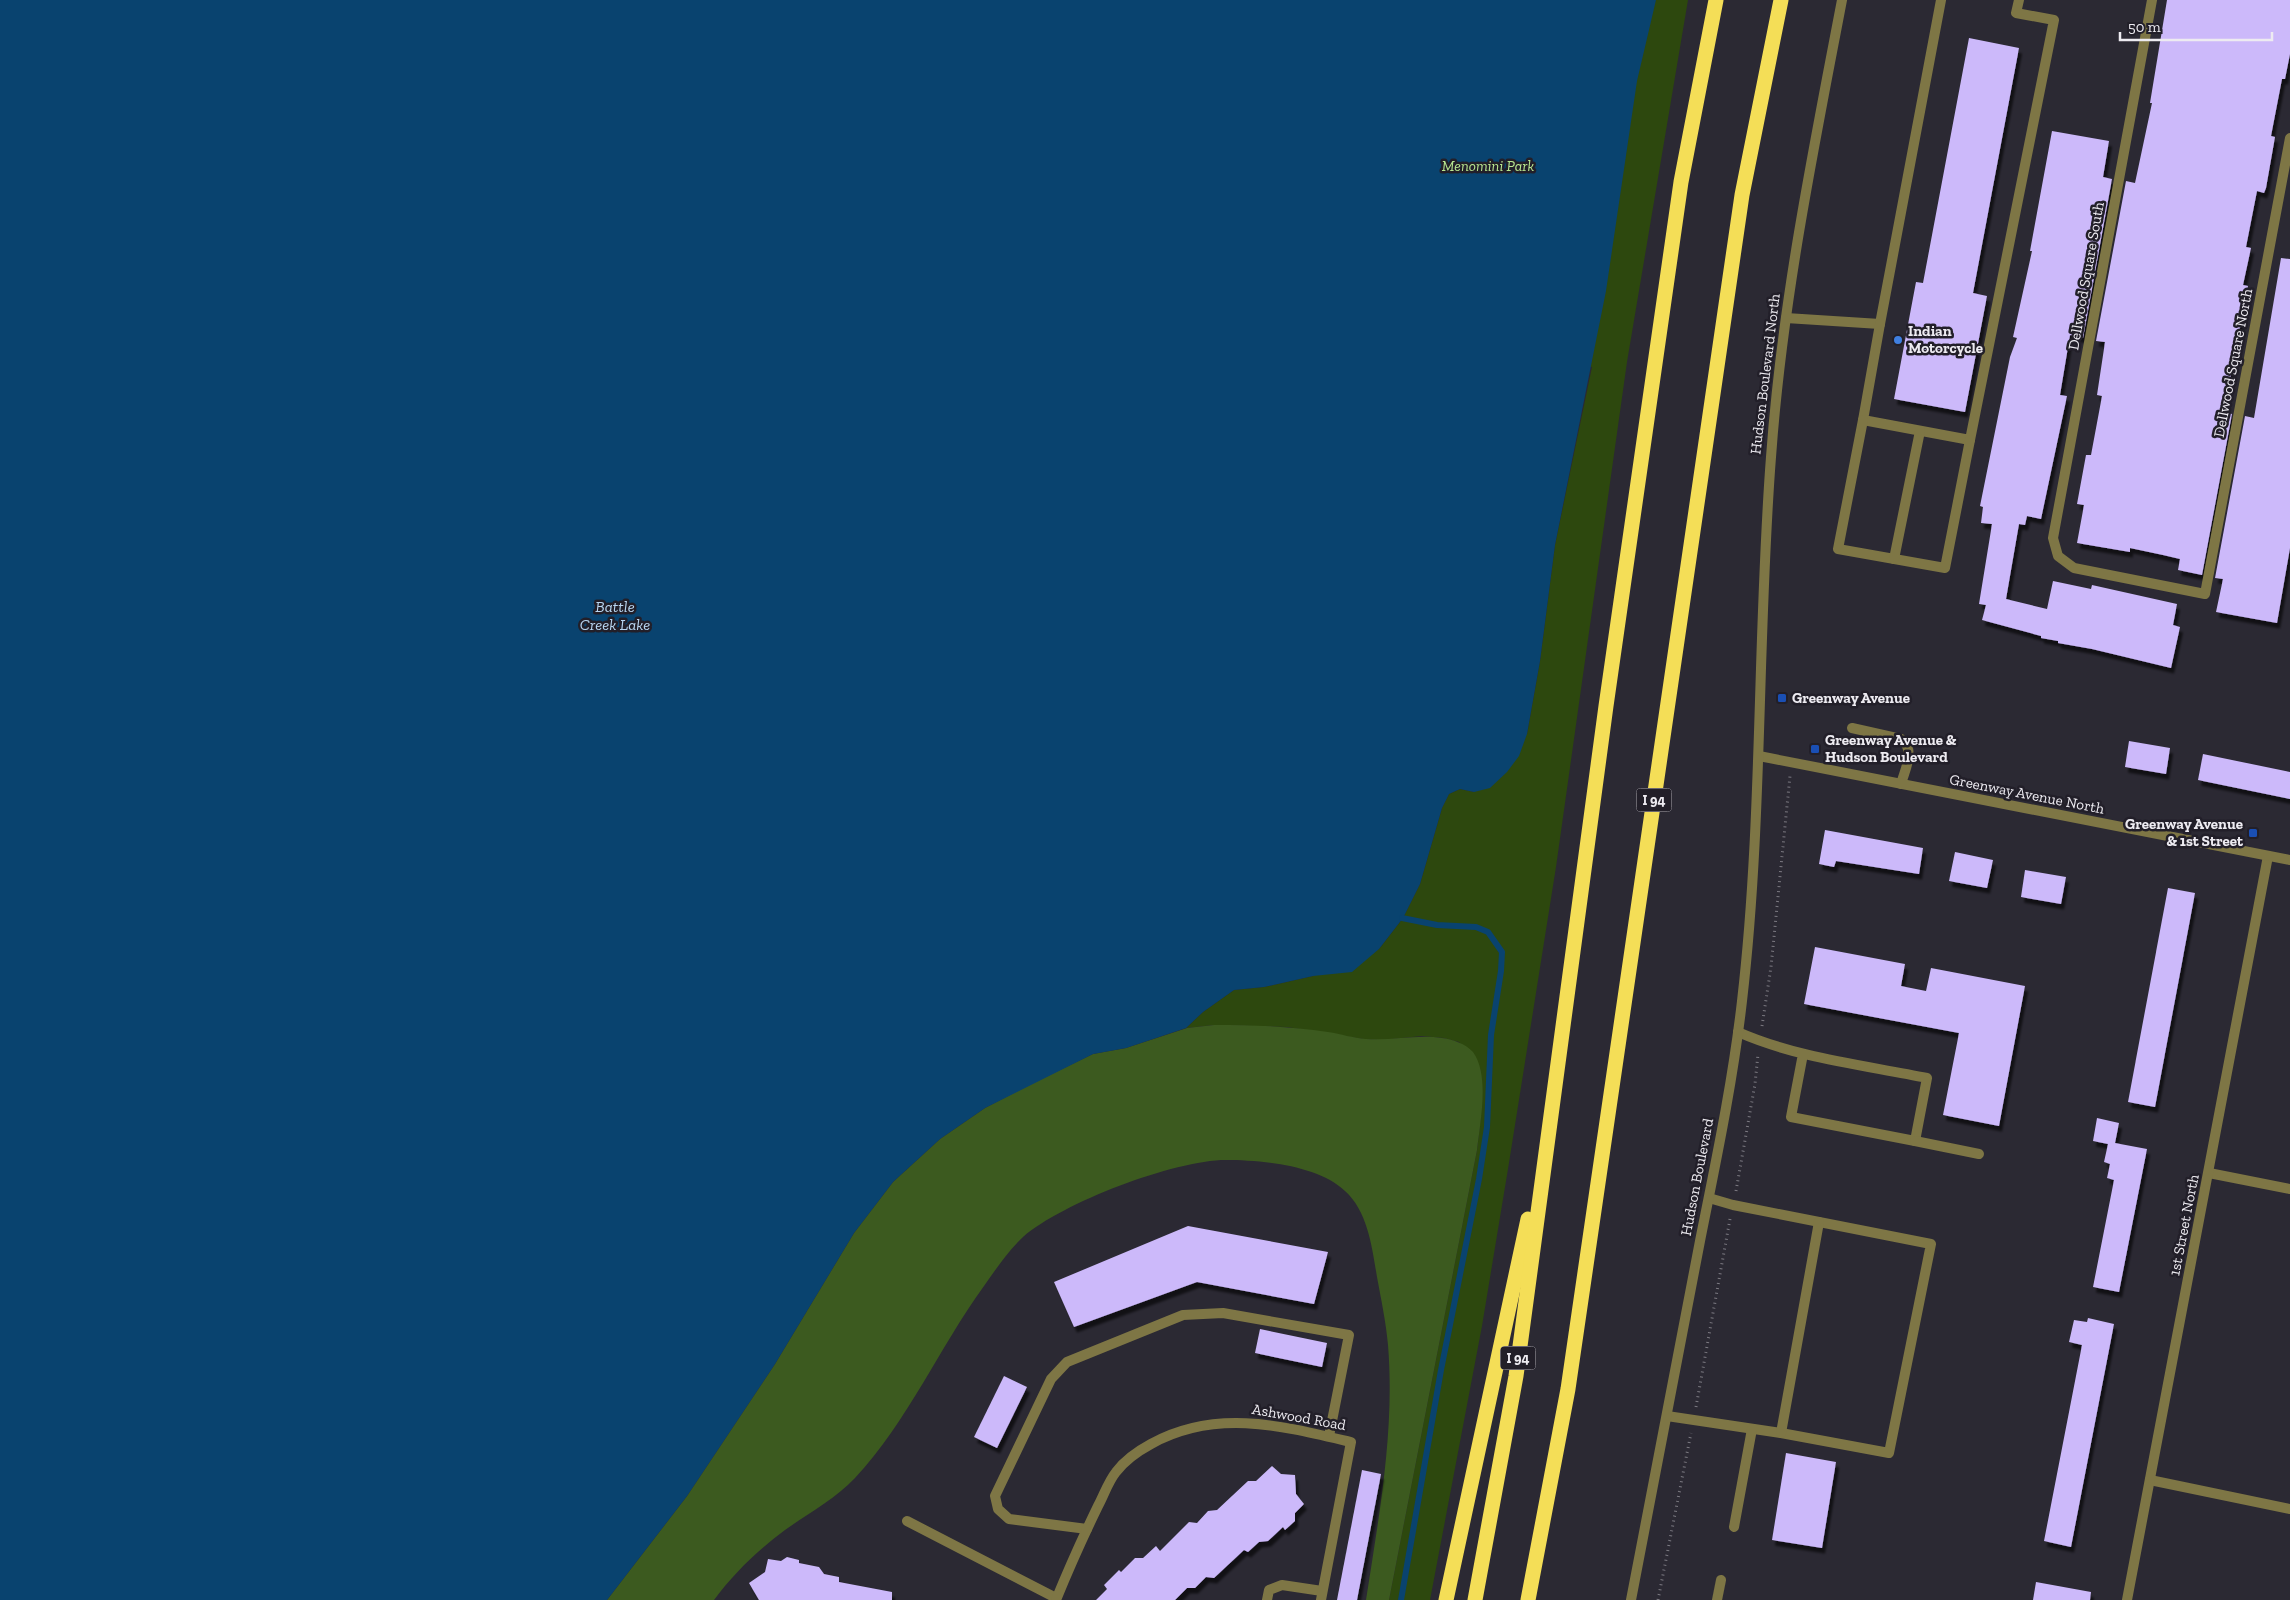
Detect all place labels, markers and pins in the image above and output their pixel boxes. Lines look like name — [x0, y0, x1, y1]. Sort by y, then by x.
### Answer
place label: Indian Motorcycle — [1908, 322, 1983, 357]
marker: Indian Motorcycle — [1892, 334, 1904, 346]
place label: Greenway Avenue — [1792, 689, 1910, 707]
marker: Greenway Avenue — [1776, 692, 1788, 704]
place label: Greenway Avenue & Hudson Boulevard — [1825, 731, 1957, 766]
marker: Greenway Avenue & Hudson Boulevard — [1809, 743, 1821, 755]
place label: Greenway Avenue & 1st Street — [2125, 815, 2244, 850]
marker: Greenway Avenue & 1st Street — [2247, 827, 2259, 839]

